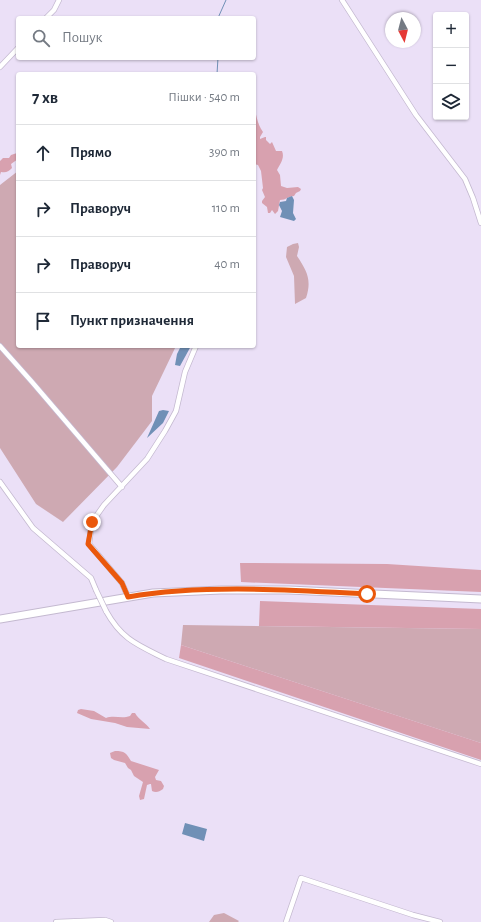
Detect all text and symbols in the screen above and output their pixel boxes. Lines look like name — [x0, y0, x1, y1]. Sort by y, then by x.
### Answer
north arrow — [385, 12, 421, 48]
map controls — [433, 12, 469, 120]
button: + — [433, 12, 469, 48]
search box — [16, 16, 256, 60]
icon: search — [30, 27, 52, 49]
text: Пошук — [62, 30, 102, 45]
button: − — [433, 48, 469, 84]
button: layers — [433, 84, 469, 120]
text: 7 хв — [32, 89, 58, 106]
text: Пішки · 540 m — [168, 91, 240, 104]
icon: ahead — [32, 142, 54, 164]
text: Прямо — [70, 145, 112, 160]
text: 390 m — [209, 146, 240, 159]
icon: right — [32, 198, 54, 220]
text: Праворуч — [70, 201, 131, 216]
text: 110 m — [212, 202, 240, 215]
icon: right — [32, 254, 54, 276]
text: Праворуч — [70, 257, 131, 272]
text: 40 m — [214, 258, 240, 271]
icon: arrive — [32, 310, 54, 332]
text: Пункт призначення — [70, 313, 194, 328]
route end — [83, 513, 101, 531]
route start — [358, 585, 376, 603]

